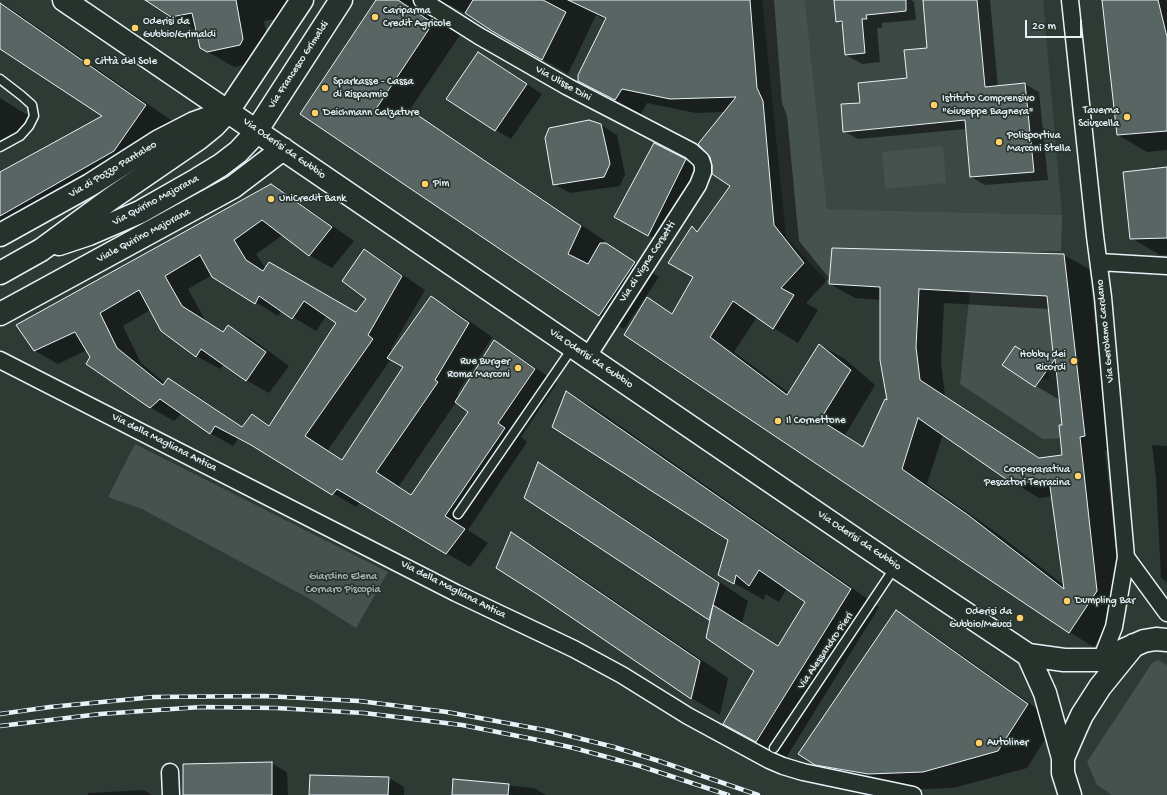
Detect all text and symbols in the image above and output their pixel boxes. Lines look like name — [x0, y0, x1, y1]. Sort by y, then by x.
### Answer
place label: Cariparma Credit Agricole — [383, 4, 451, 30]
marker: Cariparma Credit Agricole — [370, 12, 380, 22]
scale bar — [1027, 12, 1084, 38]
place label: Oderisi da Gubbio/Grimaldi — [143, 15, 216, 41]
street label: Via Francesco Grimaldi — [266, 19, 332, 111]
text: 20 m — [1032, 20, 1056, 34]
marker: Oderisi da Gubbio/Grimaldi — [130, 23, 140, 33]
place label: Città del Sole — [95, 55, 157, 69]
marker: Città del Sole — [82, 57, 92, 67]
street label: Via Ulisse Dini — [533, 63, 593, 105]
place label: Sparkasse - Cassa di Risparmio — [333, 75, 413, 101]
marker: Sparkasse - Cassa di Risparmio — [320, 83, 330, 93]
place label: Istituto Comprensivo "Giuseppe Bagnera" — [942, 92, 1035, 118]
marker: Istituto Comprensivo "Giuseppe Bagnera" — [929, 100, 939, 110]
place label: Taverna Sciuscella — [1078, 104, 1119, 130]
place label: Deichmann Calzature — [323, 106, 420, 120]
marker: Deichmann Calzature — [310, 108, 320, 118]
marker: Taverna Sciuscella — [1122, 112, 1132, 122]
street label: Via Oderisi da Gubbio — [240, 115, 328, 183]
place label: Polisportiva Marconi Stella — [1007, 129, 1071, 155]
marker: Polisportiva Marconi Stella — [994, 137, 1004, 147]
street label: Via di Pozzo Pantaleo — [67, 139, 159, 201]
street label: Via Quirino Majorana — [111, 173, 201, 229]
place label: Pim — [433, 177, 449, 191]
marker: Pim — [420, 179, 430, 189]
place label: UniCredit Bank — [279, 192, 346, 206]
marker: UniCredit Bank — [266, 194, 276, 204]
street label: Viale Quirino Majorana — [95, 206, 193, 266]
street label: Via di Vigna Corsetti — [617, 219, 679, 305]
street label: Via Gerolamo Cardano — [1094, 279, 1118, 383]
street label: Via Oderisi da Gubbio — [547, 326, 635, 392]
place label: Hobby dei Ricordi — [1020, 348, 1066, 374]
place label: Rue Burger Roma Marconi — [447, 355, 510, 381]
marker: Hobby dei Ricordi — [1069, 356, 1079, 366]
marker: Rue Burger Roma Marconi — [513, 363, 523, 373]
street label: Via della Magliana Antica — [109, 411, 219, 475]
place label: Il Cornettone — [786, 414, 846, 428]
marker: Il Cornettone — [773, 416, 783, 426]
place label: Cooperarativa Pescatori Terracina — [984, 463, 1070, 489]
marker: Cooperarativa Pescatori Terracina — [1073, 471, 1083, 481]
street label: Via Oderisi da Gubbio — [815, 508, 903, 574]
street label: Via della Magliana Antica — [398, 558, 508, 622]
park label: Giardino Elena Cornaro Piscopia — [306, 570, 380, 596]
place label: Dumpling Bar — [1075, 594, 1135, 608]
marker: Dumpling Bar — [1062, 596, 1072, 606]
place label: Oderisi da Gubbio/Meucci — [949, 605, 1012, 631]
street label: Via Alessandro Pieri — [795, 610, 857, 692]
marker: Oderisi da Gubbio/Meucci — [1015, 613, 1025, 623]
place label: Autoliner — [987, 736, 1028, 750]
marker: Autoliner — [974, 738, 984, 748]

